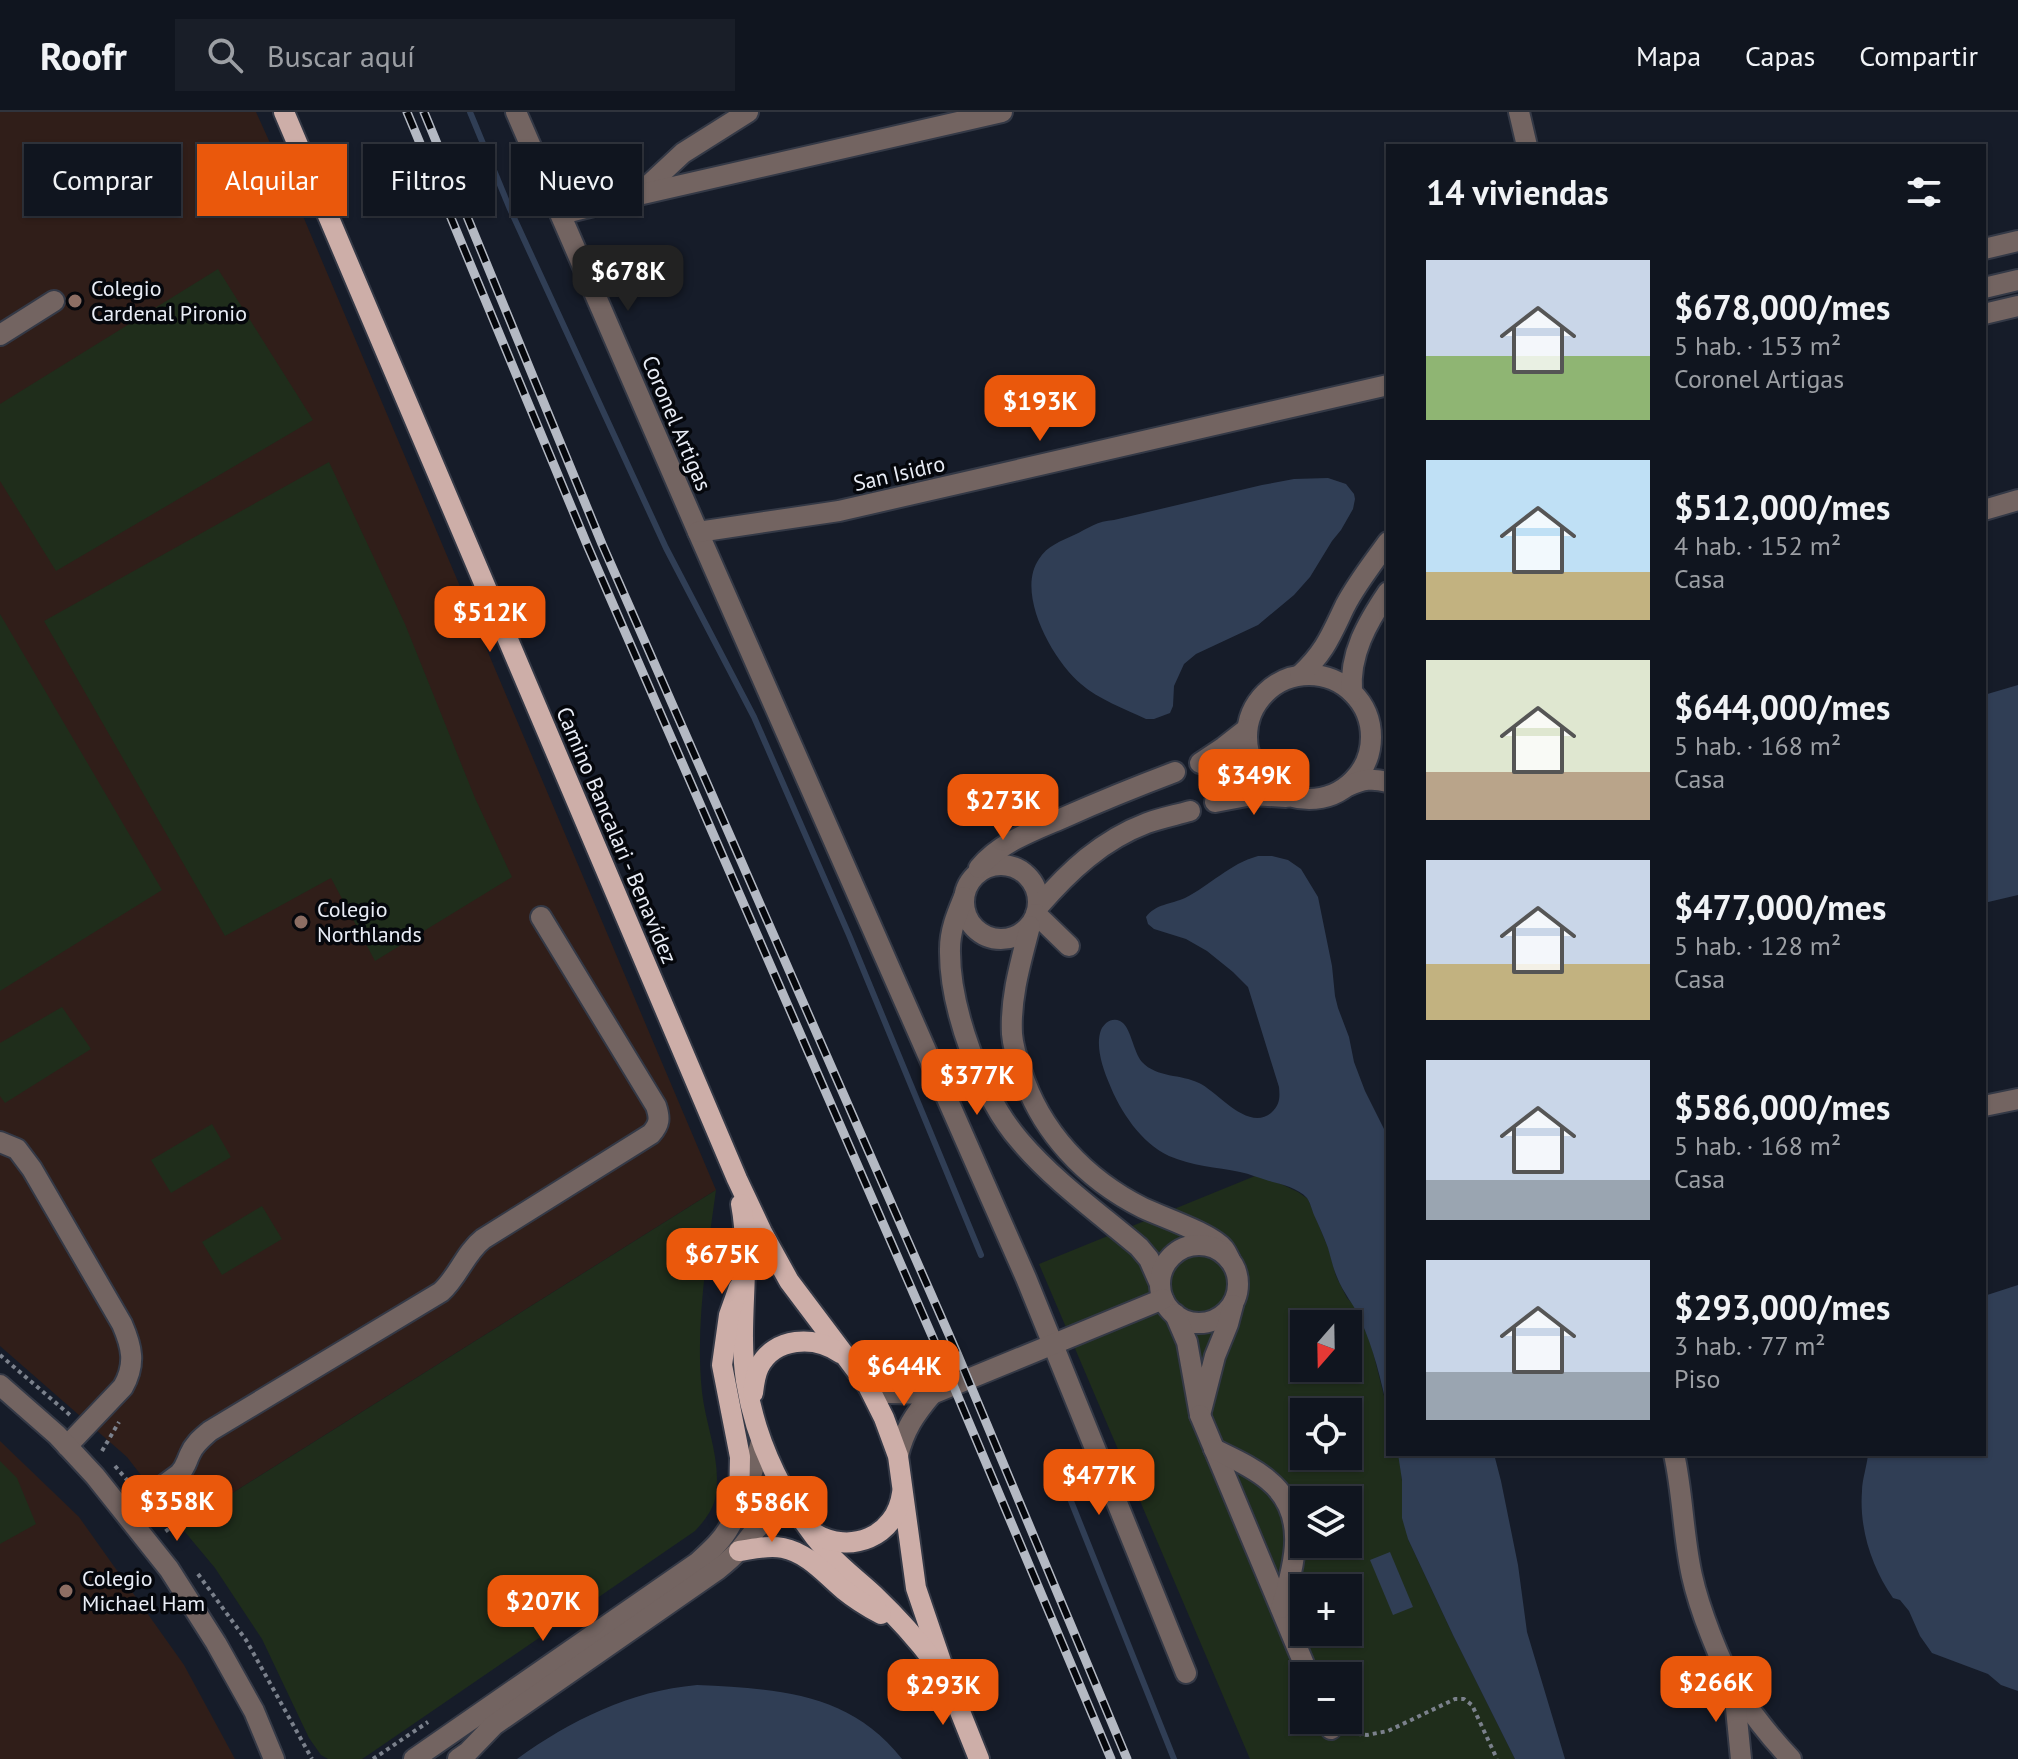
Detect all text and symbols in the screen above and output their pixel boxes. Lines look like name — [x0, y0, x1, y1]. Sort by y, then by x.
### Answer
search box — [175, 19, 735, 91]
text: Roofr — [40, 31, 127, 80]
icon: search — [203, 33, 247, 77]
text: Buscar aquí — [267, 36, 415, 75]
text: Mapa — [1636, 37, 1701, 74]
text: Capas — [1745, 37, 1815, 74]
text: Compartir — [1859, 37, 1978, 74]
chip: Comprar — [24, 144, 181, 216]
chip: Alquilar — [197, 144, 347, 216]
chip: Filtros — [363, 144, 495, 216]
chip: Nuevo — [511, 144, 642, 216]
text: 14 viviendas — [1426, 170, 1609, 214]
icon: filters — [1902, 170, 1946, 214]
pin: $678K — [572, 245, 684, 313]
text: $678K — [590, 254, 666, 287]
place label: Colegio Cardenal Pironio — [91, 274, 247, 327]
text: $678,000/mes — [1674, 285, 1890, 329]
marker: Colegio Cardenal Pironio — [66, 292, 84, 310]
icon: home — [1490, 292, 1586, 388]
text: 5 hab. · 153 m² — [1674, 329, 1841, 362]
street label: Coronel Artigas — [636, 351, 718, 495]
text: Coronel Artigas — [1674, 362, 1844, 395]
pin: $193K — [984, 375, 1096, 443]
text: $193K — [1002, 384, 1078, 417]
street label: San Isidro — [850, 449, 948, 497]
text: $512,000/mes — [1674, 485, 1890, 529]
icon: home — [1490, 492, 1586, 588]
text: 4 hab. · 152 m² — [1674, 529, 1841, 562]
text: Casa — [1674, 562, 1725, 595]
pin: $512K — [434, 586, 546, 654]
text: $512K — [452, 595, 528, 628]
text: $644,000/mes — [1674, 685, 1890, 729]
icon: home — [1490, 692, 1586, 788]
street label: Camino Bancalari - Benavídez — [550, 702, 684, 968]
text: 5 hab. · 168 m² — [1674, 729, 1841, 762]
pin: $349K — [1198, 749, 1310, 817]
text: $349K — [1216, 758, 1292, 791]
text: Casa — [1674, 762, 1725, 795]
pin: $273K — [947, 774, 1059, 842]
text: $273K — [965, 783, 1041, 816]
text: $477,000/mes — [1674, 885, 1886, 929]
icon: home — [1490, 892, 1586, 988]
place label: Colegio Northlands — [317, 895, 422, 948]
marker: Colegio Northlands — [292, 913, 310, 931]
text: 5 hab. · 128 m² — [1674, 929, 1841, 962]
text: Casa — [1674, 962, 1725, 995]
pin: $377K — [921, 1049, 1033, 1117]
text: $377K — [939, 1058, 1015, 1091]
text: $586,000/mes — [1674, 1085, 1890, 1129]
icon: home — [1490, 1092, 1586, 1188]
text: 5 hab. · 168 m² — [1674, 1129, 1841, 1162]
text: Casa — [1674, 1162, 1725, 1195]
pin: $675K — [666, 1228, 778, 1296]
text: $675K — [684, 1237, 760, 1270]
text: $293,000/mes — [1674, 1285, 1890, 1329]
icon: home — [1490, 1292, 1586, 1388]
north arrow — [1290, 1310, 1362, 1382]
map controls — [1290, 1310, 1362, 1734]
text: 3 hab. · 77 m² — [1674, 1329, 1826, 1362]
pin: $644K — [848, 1340, 960, 1408]
text: $644K — [866, 1349, 942, 1382]
text: Piso — [1674, 1362, 1720, 1395]
button: locate — [1290, 1398, 1362, 1470]
pin: $477K — [1043, 1449, 1155, 1517]
text: $477K — [1061, 1458, 1137, 1491]
pin: $358K — [121, 1475, 233, 1543]
pin: $586K — [716, 1476, 828, 1544]
text: $358K — [139, 1484, 215, 1517]
text: $586K — [734, 1485, 810, 1518]
button: layers — [1290, 1486, 1362, 1558]
place label: Colegio Michael Ham — [82, 1564, 205, 1617]
button: + — [1290, 1574, 1362, 1646]
pin: $207K — [487, 1575, 599, 1643]
marker: Colegio Michael Ham — [57, 1582, 75, 1600]
text: $207K — [505, 1584, 581, 1617]
pin: $266K — [1660, 1656, 1772, 1724]
pin: $293K — [887, 1659, 999, 1727]
button: − — [1290, 1662, 1362, 1734]
text: $266K — [1678, 1665, 1754, 1698]
text: $293K — [905, 1668, 981, 1701]

